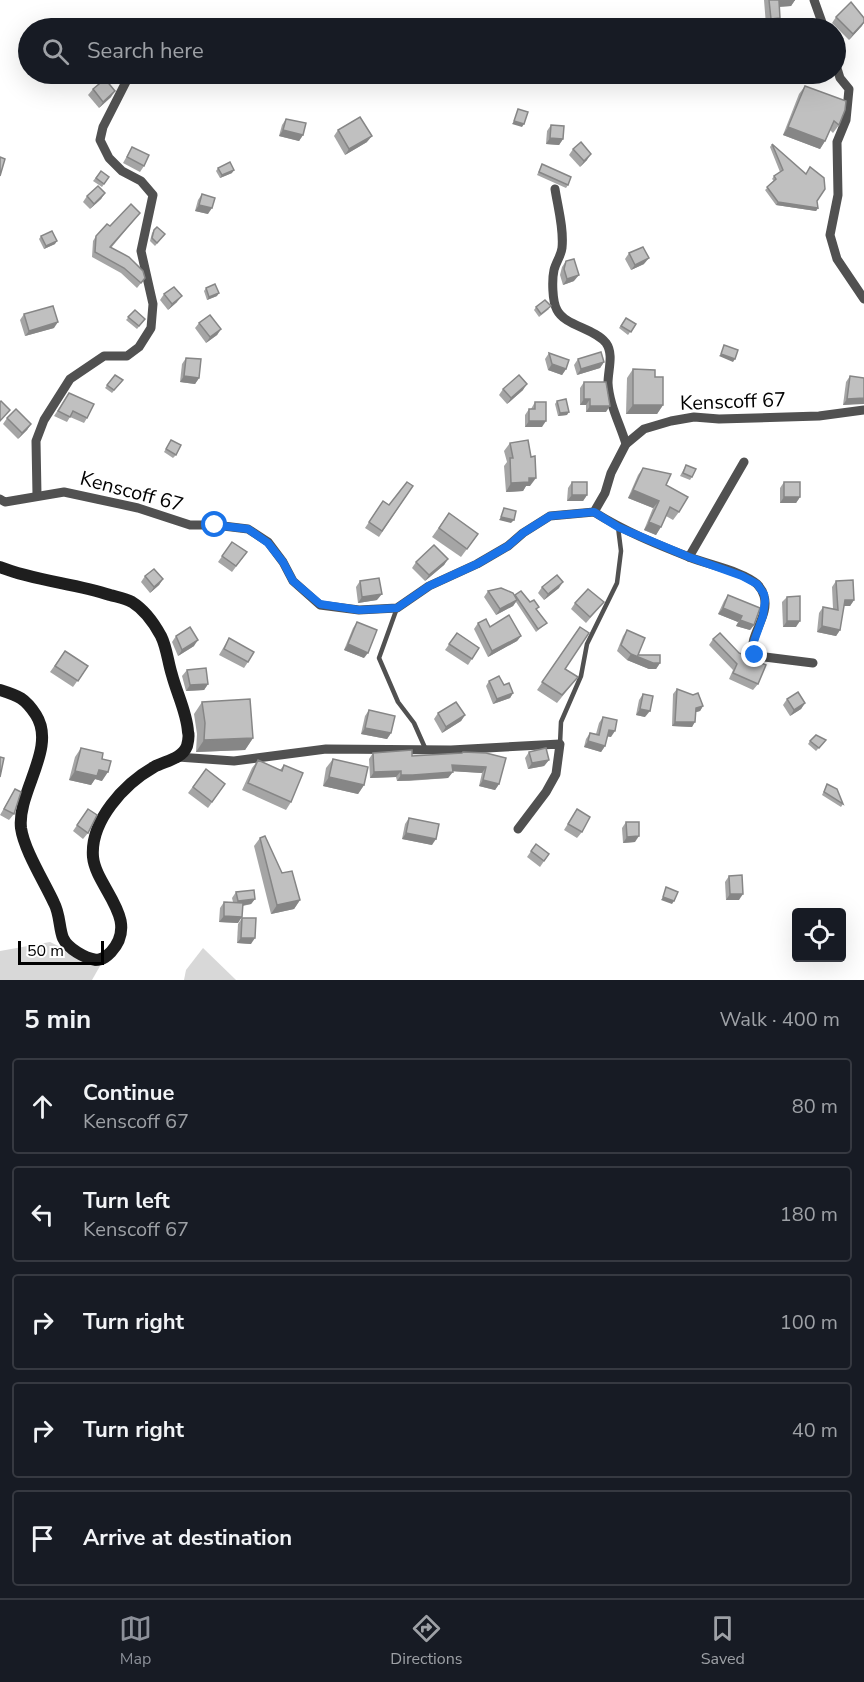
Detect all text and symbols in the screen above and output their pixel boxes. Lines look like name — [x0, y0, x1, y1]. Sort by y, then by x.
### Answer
search box — [18, 18, 846, 84]
icon: search — [39, 35, 72, 68]
text: Search here — [87, 36, 204, 66]
street label: Kenscoff 67 — [680, 386, 787, 417]
street label: Kenscoff 67 — [77, 465, 187, 518]
route start — [201, 511, 227, 537]
route end — [741, 641, 767, 667]
map controls — [792, 908, 846, 962]
button: locate — [792, 908, 846, 962]
scale bar — [18, 938, 104, 965]
text: 50 m — [27, 940, 64, 962]
text: 5 min — [24, 1002, 91, 1037]
text: Walk · 400 m — [720, 1006, 840, 1033]
text: Continue — [83, 1078, 174, 1108]
icon: ahead — [26, 1090, 59, 1123]
text: 80 m — [792, 1093, 838, 1120]
text: Kenscoff 67 — [83, 1108, 189, 1135]
text: Turn left — [83, 1186, 170, 1216]
icon: left — [26, 1198, 59, 1231]
text: 180 m — [780, 1201, 838, 1228]
text: Kenscoff 67 — [83, 1216, 189, 1243]
icon: right — [26, 1306, 59, 1339]
text: Turn right — [83, 1307, 184, 1337]
text: 100 m — [780, 1309, 838, 1336]
icon: right — [26, 1414, 59, 1447]
text: Turn right — [83, 1415, 184, 1445]
text: 40 m — [792, 1417, 838, 1444]
icon: arrive — [26, 1522, 59, 1555]
text: Arrive at destination — [83, 1523, 292, 1553]
tab: Map — [119, 1612, 152, 1670]
tab: Directions — [390, 1612, 462, 1670]
tab: Saved — [701, 1612, 745, 1670]

